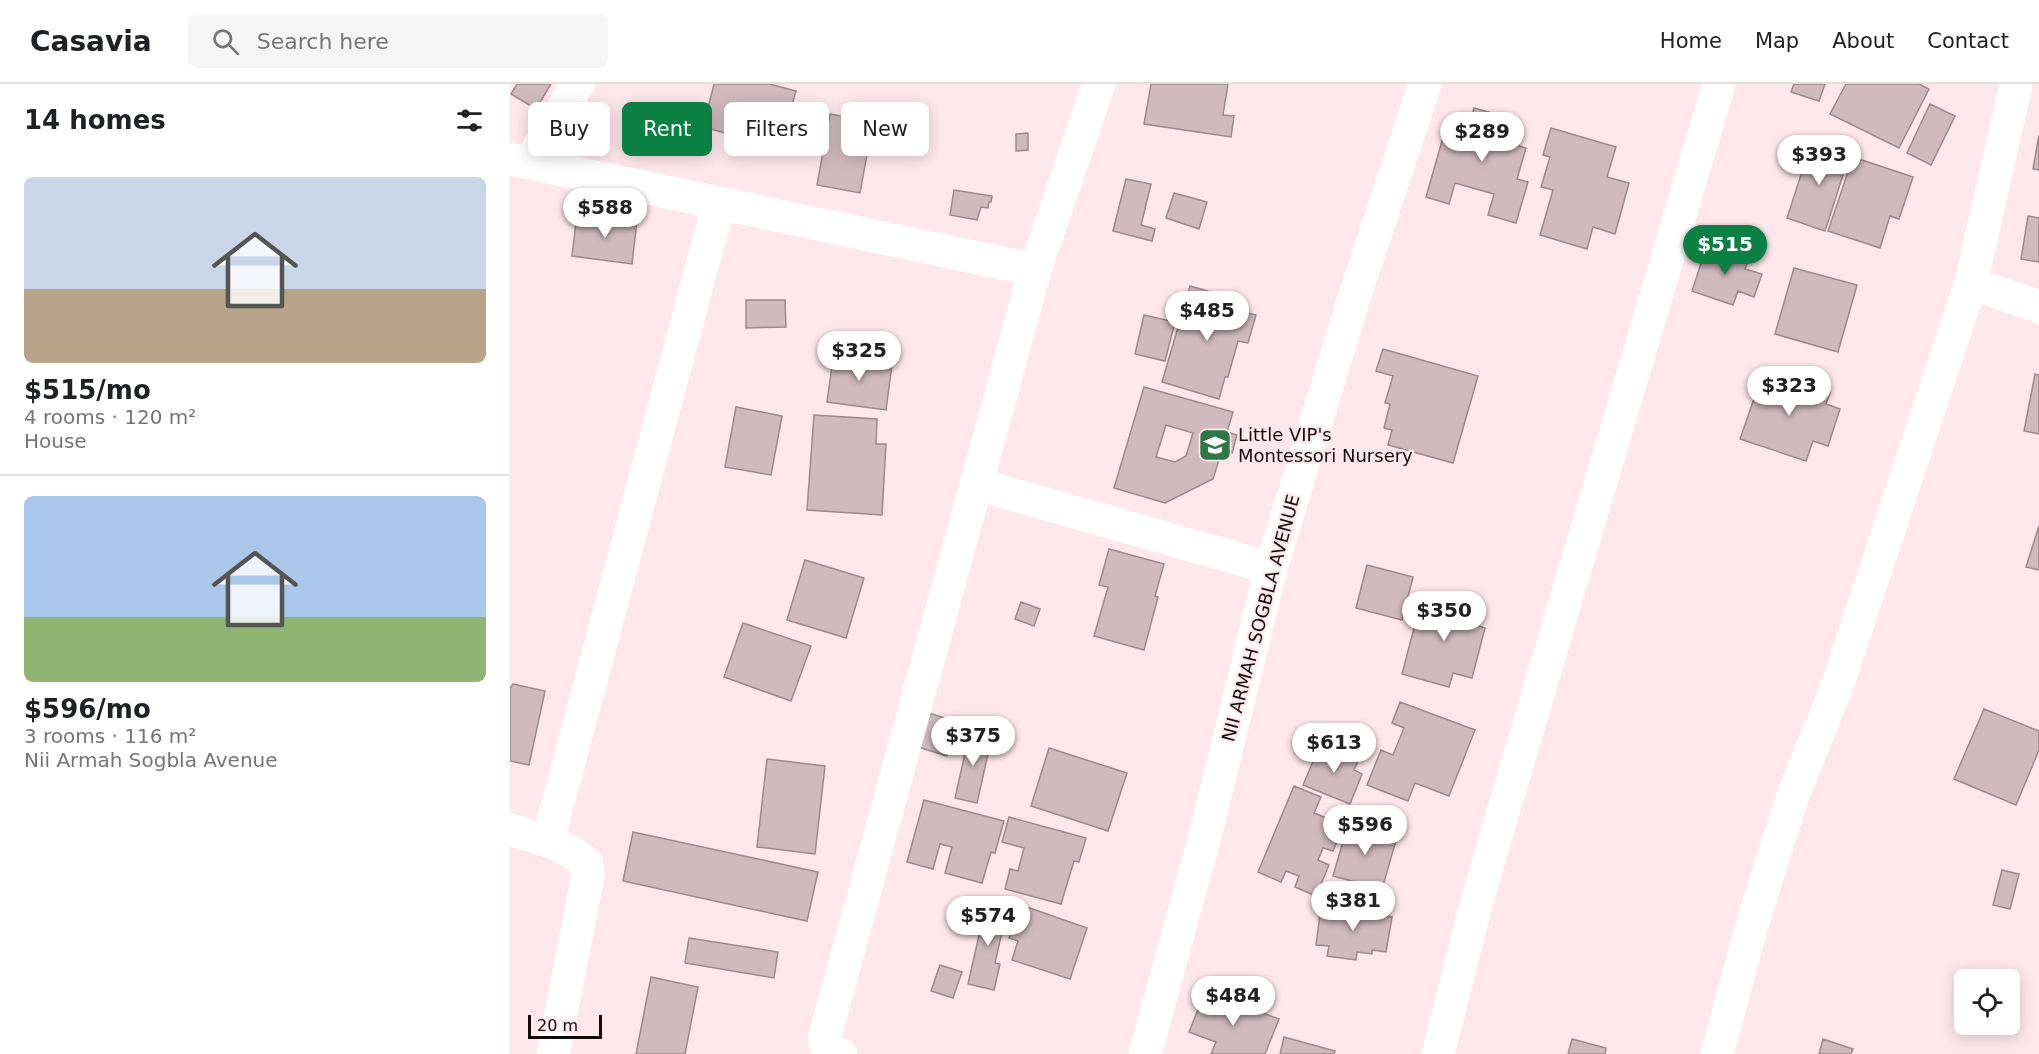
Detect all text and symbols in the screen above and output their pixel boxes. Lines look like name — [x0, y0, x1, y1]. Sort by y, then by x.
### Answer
search box — [188, 14, 608, 68]
text: Casavia — [30, 25, 152, 58]
icon: search — [209, 25, 242, 58]
text: Search here — [257, 29, 389, 54]
text: Home — [1660, 29, 1722, 53]
text: Map — [1755, 29, 1799, 53]
text: About — [1832, 29, 1894, 53]
text: Contact — [1927, 29, 2009, 53]
chip: Buy — [528, 102, 610, 156]
chip: Rent — [622, 102, 712, 156]
chip: Filters — [724, 102, 829, 156]
chip: New — [841, 102, 929, 156]
icon: filters — [453, 104, 486, 137]
text: 14 homes — [24, 105, 166, 135]
pin: $289 — [1446, 112, 1518, 163]
text: $289 — [1454, 119, 1510, 143]
pin: $393 — [1783, 135, 1855, 186]
text: $393 — [1791, 142, 1847, 166]
pin: $588 — [569, 188, 641, 239]
text: $588 — [577, 195, 633, 219]
icon: home — [201, 216, 309, 324]
pin: $515 — [1689, 225, 1761, 276]
text: $515 — [1697, 232, 1753, 256]
pin: $485 — [1171, 291, 1243, 342]
text: $485 — [1179, 298, 1235, 322]
pin: $325 — [823, 331, 895, 382]
text: $325 — [831, 338, 887, 362]
pin: $323 — [1753, 366, 1825, 417]
text: $323 — [1761, 373, 1817, 397]
text: $515/mo — [24, 375, 151, 405]
text: 4 rooms · 120 m² — [24, 405, 196, 429]
place label: Little VIP's Montessori Nursery — [1238, 424, 1413, 466]
school or university icon: Little VIP's Montessori Nursery — [1197, 427, 1233, 463]
text: House — [24, 429, 87, 453]
street label: NII ARMAH SOGBLA AVENUE — [1217, 492, 1304, 744]
icon: home — [201, 535, 309, 643]
pin: $350 — [1408, 591, 1480, 642]
text: $350 — [1416, 598, 1472, 622]
text: $596/mo — [24, 694, 151, 724]
pin: $375 — [937, 716, 1009, 767]
text: $375 — [945, 723, 1001, 747]
pin: $613 — [1298, 723, 1370, 774]
text: 3 rooms · 116 m² — [24, 724, 196, 748]
text: $613 — [1306, 730, 1362, 754]
text: Nii Armah Sogbla Avenue — [24, 748, 278, 772]
pin: $596 — [1329, 805, 1401, 856]
text: $596 — [1337, 812, 1393, 836]
pin: $381 — [1317, 881, 1389, 932]
text: $381 — [1325, 888, 1381, 912]
pin: $574 — [952, 896, 1024, 947]
text: $574 — [960, 903, 1016, 927]
map controls — [1954, 969, 2020, 1035]
button: locate — [1954, 969, 2020, 1035]
pin: $484 — [1197, 976, 1269, 1027]
text: $484 — [1205, 983, 1261, 1007]
scale bar — [528, 1012, 602, 1040]
text: 20 m — [537, 1016, 578, 1035]

